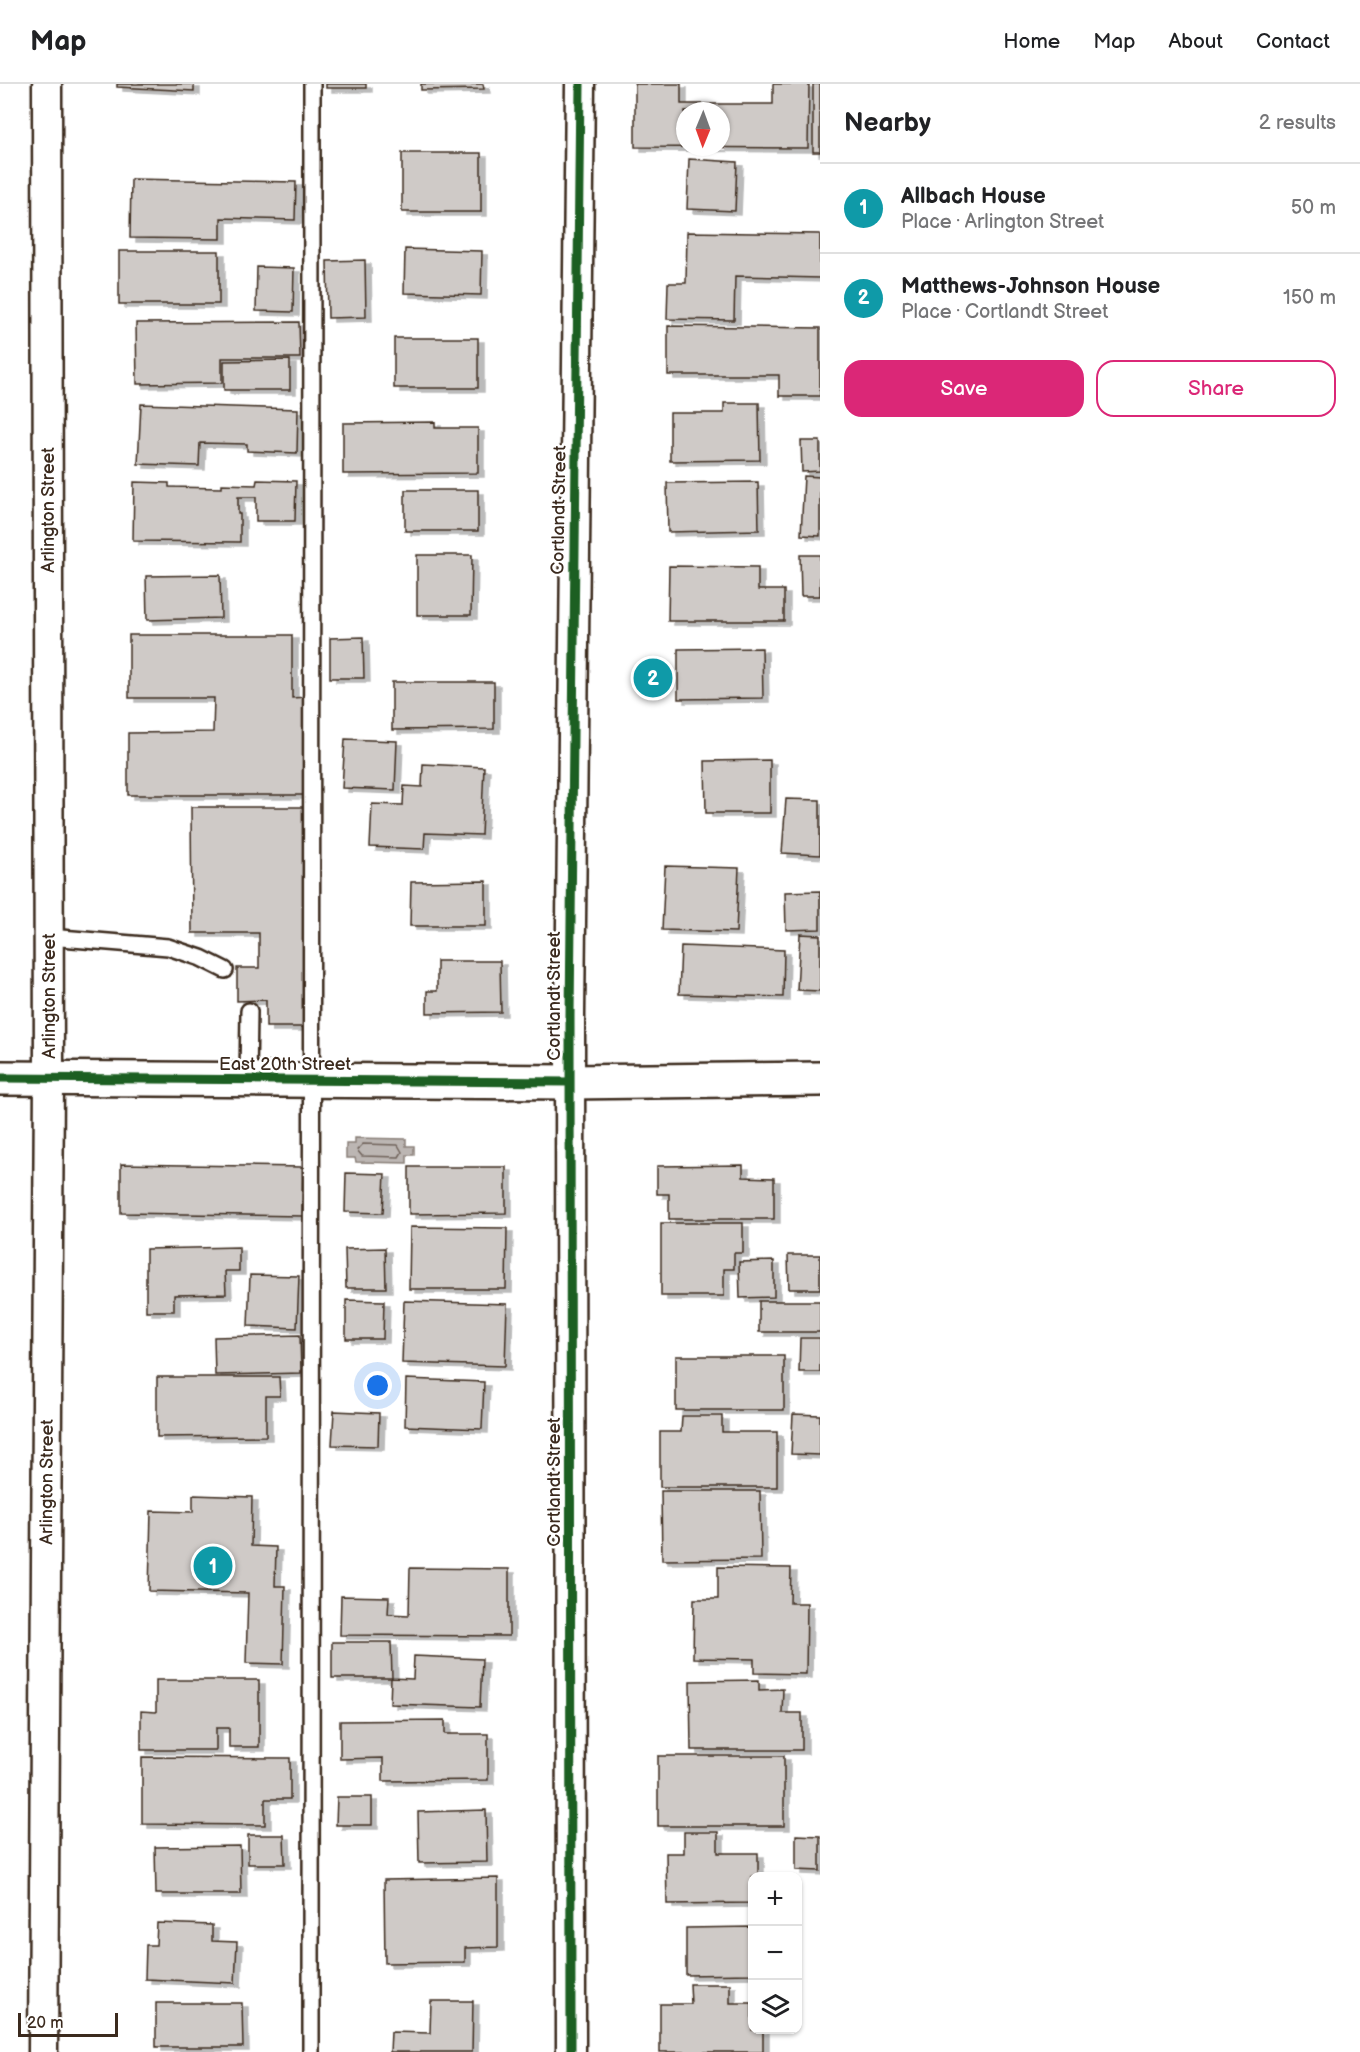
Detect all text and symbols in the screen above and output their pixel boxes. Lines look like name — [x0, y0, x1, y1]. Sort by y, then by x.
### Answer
text: Map — [30, 25, 86, 58]
text: Home — [1003, 29, 1060, 54]
text: Map — [1093, 29, 1135, 54]
text: About — [1168, 29, 1223, 54]
text: Contact — [1256, 29, 1330, 54]
north arrow — [676, 102, 730, 156]
text: Nearby — [844, 108, 931, 139]
text: 2 results — [1259, 111, 1336, 135]
text: Allbach House — [901, 183, 1046, 210]
text: 1 — [859, 196, 868, 220]
text: 50 m — [1291, 196, 1336, 220]
text: Place · Arlington Street — [901, 210, 1104, 234]
text: Matthews-Johnson House — [901, 273, 1160, 300]
text: 2 — [858, 286, 869, 310]
text: 150 m — [1283, 286, 1336, 310]
text: Place · Cortlandt Street — [901, 300, 1108, 324]
button: Save — [844, 360, 1084, 417]
button: Share — [1096, 360, 1336, 417]
street label: Cortlandt Street — [547, 445, 571, 575]
street label: Arlington Street — [38, 447, 59, 573]
pin: 2 — [634, 656, 672, 700]
street label: Cortlandt Street — [544, 931, 565, 1061]
street label: Arlington Street — [39, 933, 60, 1059]
street label: East 20th Street — [219, 1054, 351, 1075]
your location — [363, 1371, 392, 1400]
street label: Cortlandt Street — [544, 1417, 565, 1547]
street label: Arlington Street — [36, 1419, 57, 1545]
pin: 1 — [194, 1544, 232, 1588]
map controls — [748, 1872, 802, 2034]
button: + — [748, 1872, 802, 1926]
button: − — [748, 1926, 802, 1980]
button: layers — [748, 1980, 802, 2034]
scale bar — [18, 2010, 118, 2038]
text: 20 m — [27, 2014, 63, 2033]

